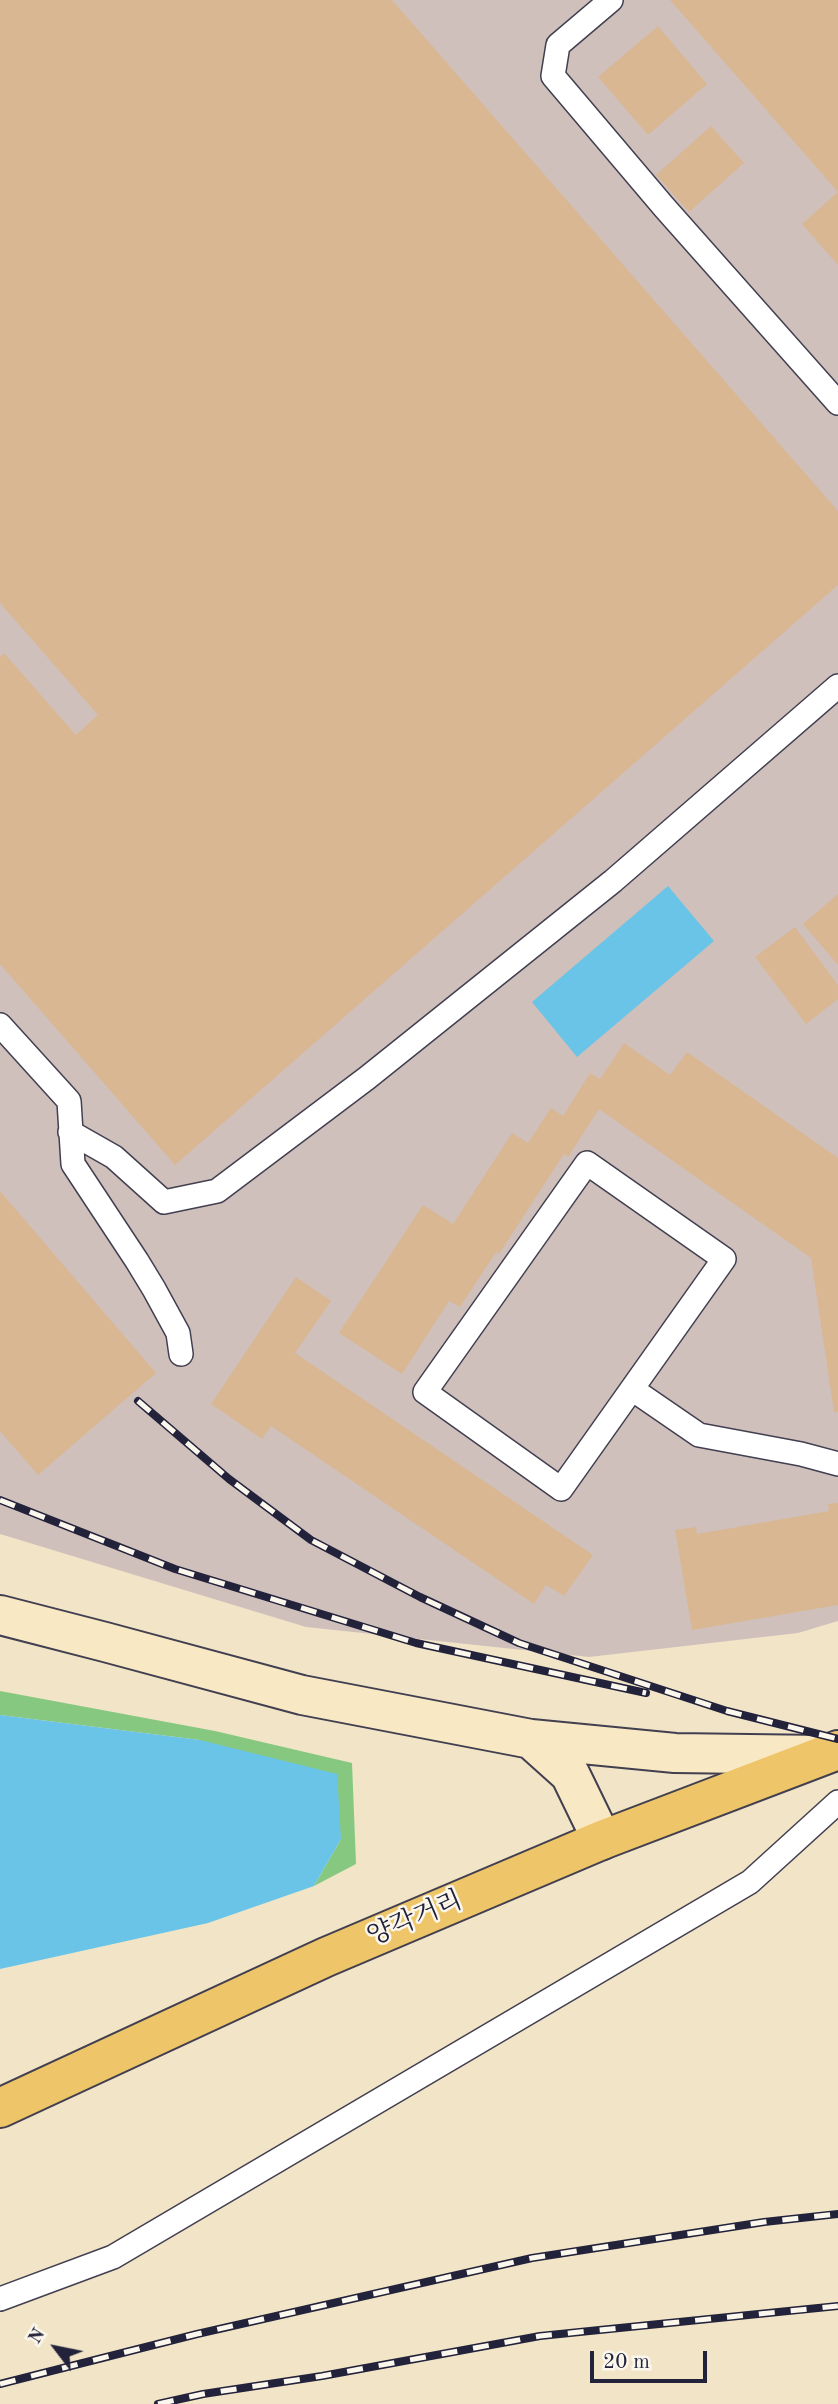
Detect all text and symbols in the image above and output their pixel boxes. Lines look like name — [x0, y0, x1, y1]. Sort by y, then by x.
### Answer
street label: 양각거리 — [363, 1885, 467, 1953]
north arrow — [21, 2313, 91, 2383]
text: N — [26, 2325, 50, 2348]
scale bar — [593, 2338, 710, 2382]
text: 20 m — [603, 2352, 650, 2373]

